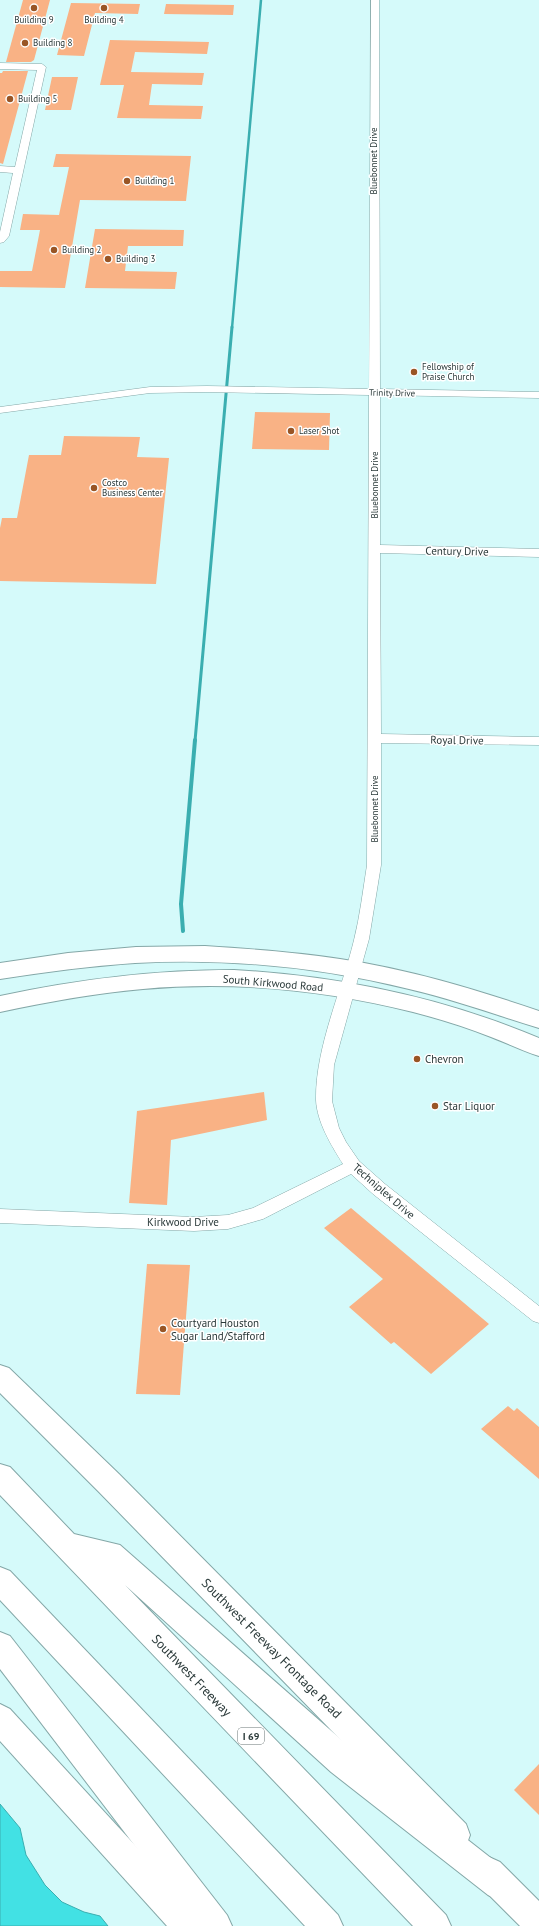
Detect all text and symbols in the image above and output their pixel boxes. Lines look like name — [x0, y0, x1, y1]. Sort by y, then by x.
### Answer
marker: Building 9 — [29, 3, 39, 13]
marker: Building 4 — [99, 3, 109, 13]
place label: Building 9 — [14, 14, 54, 25]
place label: Building 4 — [84, 14, 124, 25]
place label: Building 8 — [33, 37, 73, 48]
marker: Building 8 — [20, 38, 30, 48]
place label: Building 5 — [18, 93, 58, 104]
marker: Building 5 — [5, 94, 15, 104]
street label: Bluebonnet Drive — [368, 127, 379, 195]
place label: Building 1 — [135, 175, 175, 186]
marker: Building 1 — [122, 176, 132, 186]
place label: Building 2 — [62, 244, 102, 255]
marker: Building 2 — [49, 245, 59, 255]
place label: Building 3 — [116, 253, 156, 264]
marker: Building 3 — [103, 254, 113, 264]
place label: Fellowship of Praise Church — [422, 361, 475, 382]
marker: Fellowship of Praise Church — [409, 367, 419, 377]
street label: Trinity Drive — [369, 387, 416, 398]
place label: Laser Shot — [299, 425, 339, 436]
marker: Laser Shot — [286, 426, 296, 436]
street label: Bluebonnet Drive — [369, 451, 380, 519]
place label: Costco Business Center — [102, 477, 163, 498]
marker: Costco Business Center — [89, 483, 99, 493]
street label: Century Drive — [425, 543, 489, 559]
street label: Royal Drive — [430, 733, 484, 747]
street label: Bluebonnet Drive — [369, 775, 380, 843]
street label: South Kirkwood Road — [222, 972, 324, 994]
place label: Chevron — [425, 1052, 464, 1066]
marker: Chevron — [412, 1054, 422, 1064]
place label: Star Liquor — [443, 1099, 495, 1113]
marker: Star Liquor — [430, 1101, 440, 1111]
street label: Techniplex Drive — [350, 1160, 418, 1222]
street label: Kirkwood Drive — [147, 1215, 219, 1229]
place label: Courtyard Houston Sugar Land/Stafford — [171, 1316, 265, 1343]
marker: Courtyard Houston Sugar Land/Stafford — [158, 1324, 168, 1334]
street label: Southwest Freeway Frontage Road — [198, 1575, 345, 1722]
street label: Southwest Freeway — [148, 1631, 235, 1720]
road number: I 69 — [238, 1728, 264, 1744]

